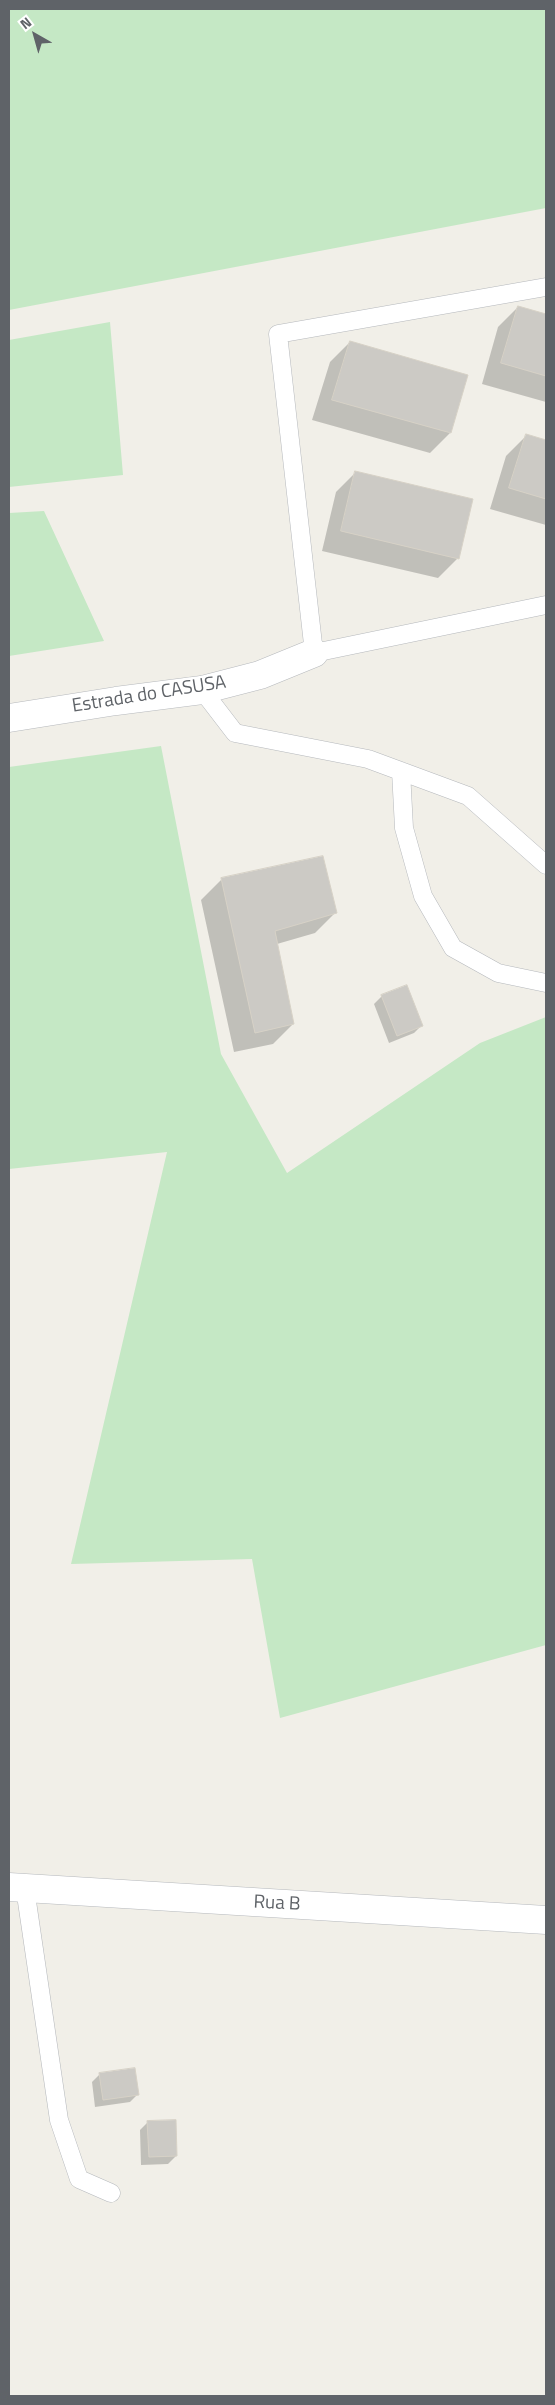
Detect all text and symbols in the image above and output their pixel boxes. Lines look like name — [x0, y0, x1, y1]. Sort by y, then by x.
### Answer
north arrow — [10, 10, 60, 60]
text: N — [15, 12, 36, 34]
street label: Estrada do CASUSA — [70, 672, 228, 718]
street label: Rua B — [253, 1891, 301, 1917]

